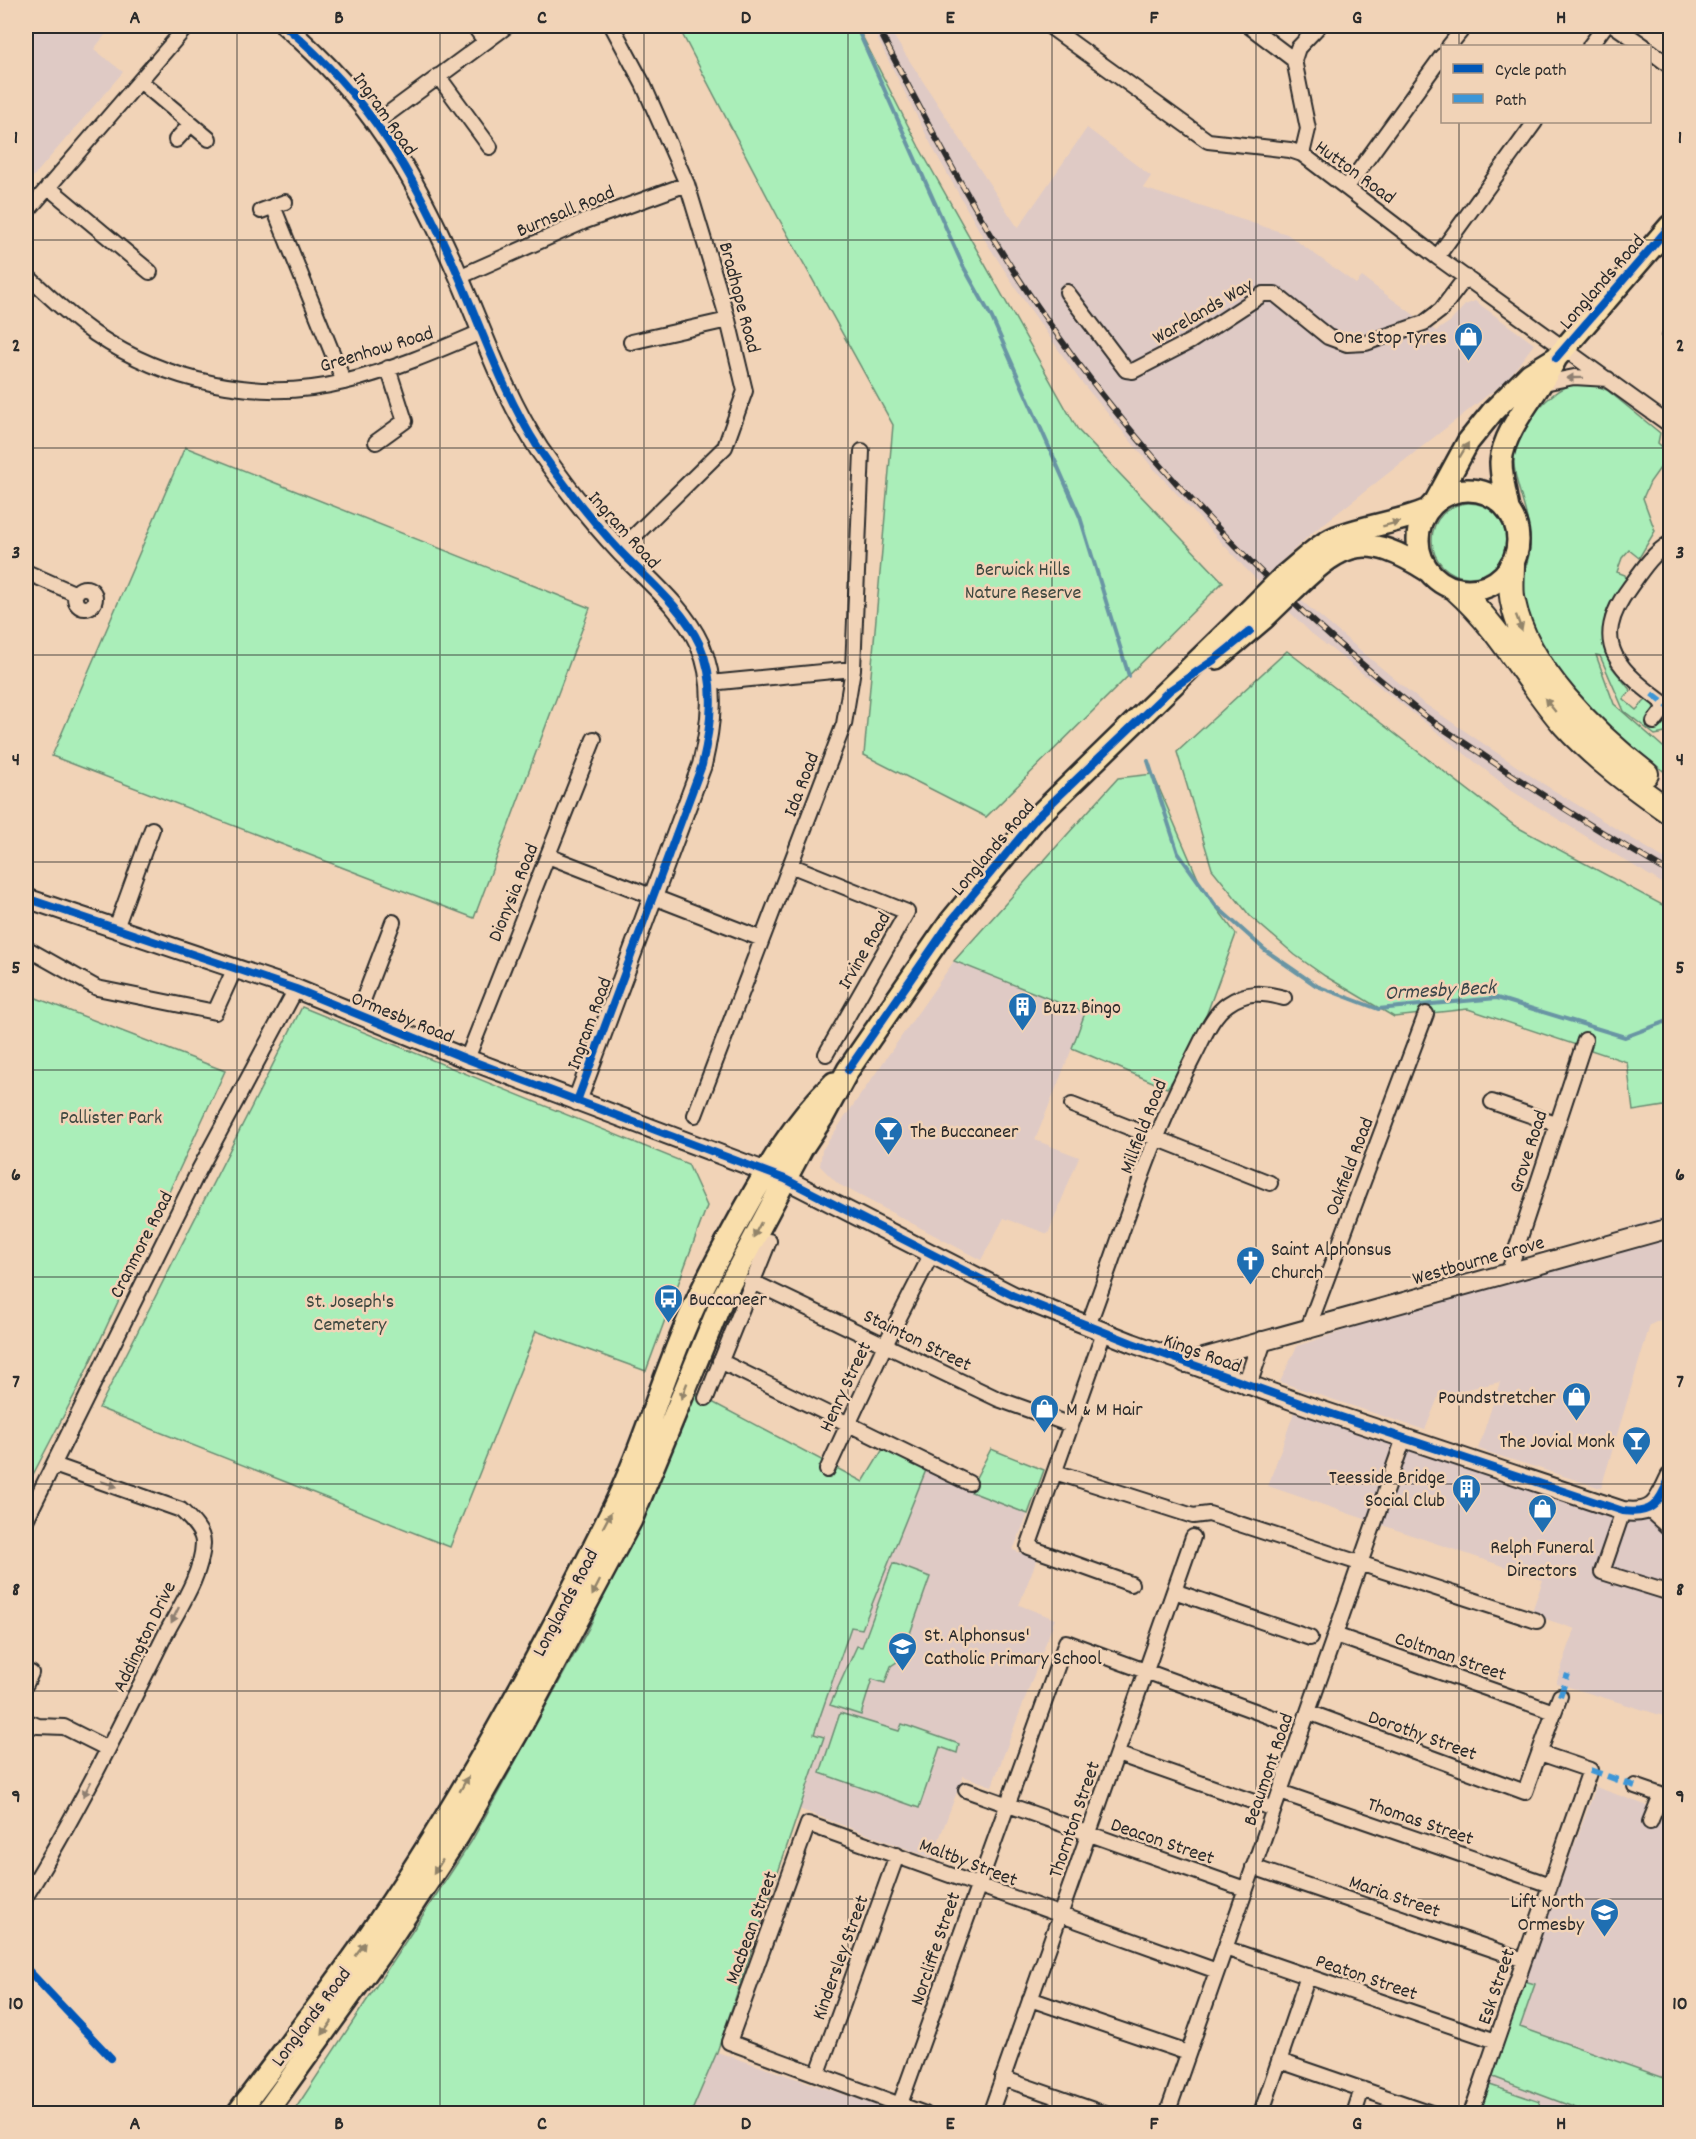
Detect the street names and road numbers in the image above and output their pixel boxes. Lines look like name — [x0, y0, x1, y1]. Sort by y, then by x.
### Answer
street label: Ingram Road — [344, 67, 423, 162]
street label: Hutton Road — [1308, 135, 1400, 212]
street label: Burnsall Road — [513, 180, 620, 246]
street label: Longlands Road — [1554, 229, 1653, 337]
street label: Bradhope Road — [710, 239, 766, 356]
street label: Warelands Way — [1148, 272, 1260, 353]
street label: Greenhow Road — [317, 320, 437, 381]
street label: Ingram Road — [580, 486, 666, 576]
street label: Ida Road — [778, 749, 828, 821]
street label: Longlands Road — [946, 795, 1043, 903]
street label: Dionysia Road — [482, 840, 547, 946]
street label: Irvine Road — [832, 907, 899, 996]
street label: Ingram Road — [561, 974, 621, 1074]
street label: Ormesby Road — [346, 985, 457, 1052]
street label: Millfield Road — [1114, 1076, 1176, 1178]
street label: Grove Road — [1503, 1107, 1556, 1197]
street label: Oakfield Road — [1319, 1114, 1382, 1220]
street label: Cranmore Road — [104, 1187, 182, 1304]
street label: Westbourne Grove — [1410, 1230, 1548, 1294]
street label: Stainton Street — [858, 1303, 975, 1380]
street label: Kings Road — [1159, 1328, 1245, 1382]
street label: Henry Street — [814, 1337, 880, 1437]
street label: Longlands Road — [527, 1545, 607, 1662]
street label: Addington Drive — [107, 1577, 185, 1697]
street label: Coltman Street — [1390, 1626, 1510, 1690]
street label: Dorothy Street — [1364, 1704, 1480, 1769]
street label: Beaumont Road — [1237, 1710, 1302, 1830]
street label: Thornton Street — [1043, 1758, 1109, 1882]
street label: Thomas Street — [1363, 1792, 1477, 1854]
street label: Deacon Street — [1106, 1812, 1218, 1874]
street label: Maltby Street — [915, 1832, 1021, 1895]
street label: Macbean Street — [719, 1868, 786, 1988]
street label: Maria Street — [1345, 1869, 1443, 1926]
street label: Norcliffe Street — [904, 1889, 969, 2009]
street label: Kindersley Street — [806, 1892, 877, 2024]
street label: Esk Street — [1472, 1945, 1524, 2029]
street label: Peaton Street — [1311, 1948, 1421, 2009]
street label: Longlands Road — [266, 1962, 359, 2073]

